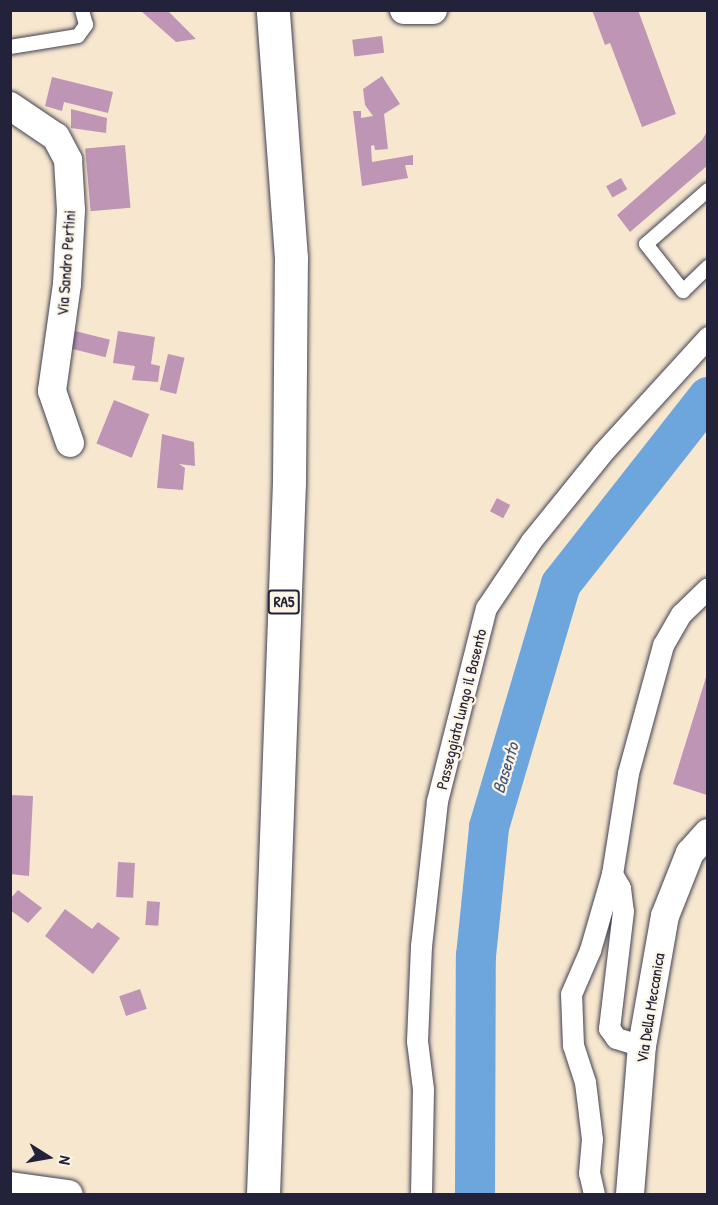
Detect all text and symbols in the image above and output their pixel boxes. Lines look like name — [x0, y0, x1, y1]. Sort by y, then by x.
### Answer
street label: Via Sandro Pertini — [53, 209, 79, 317]
road number: RA5 — [268, 590, 300, 614]
street label: Passeggiata lungo il Basento — [432, 627, 490, 791]
water label: Basento — [488, 740, 524, 796]
street label: Via Della Meccanica — [632, 952, 668, 1064]
north arrow — [18, 1127, 78, 1187]
text: N — [54, 1154, 77, 1167]

